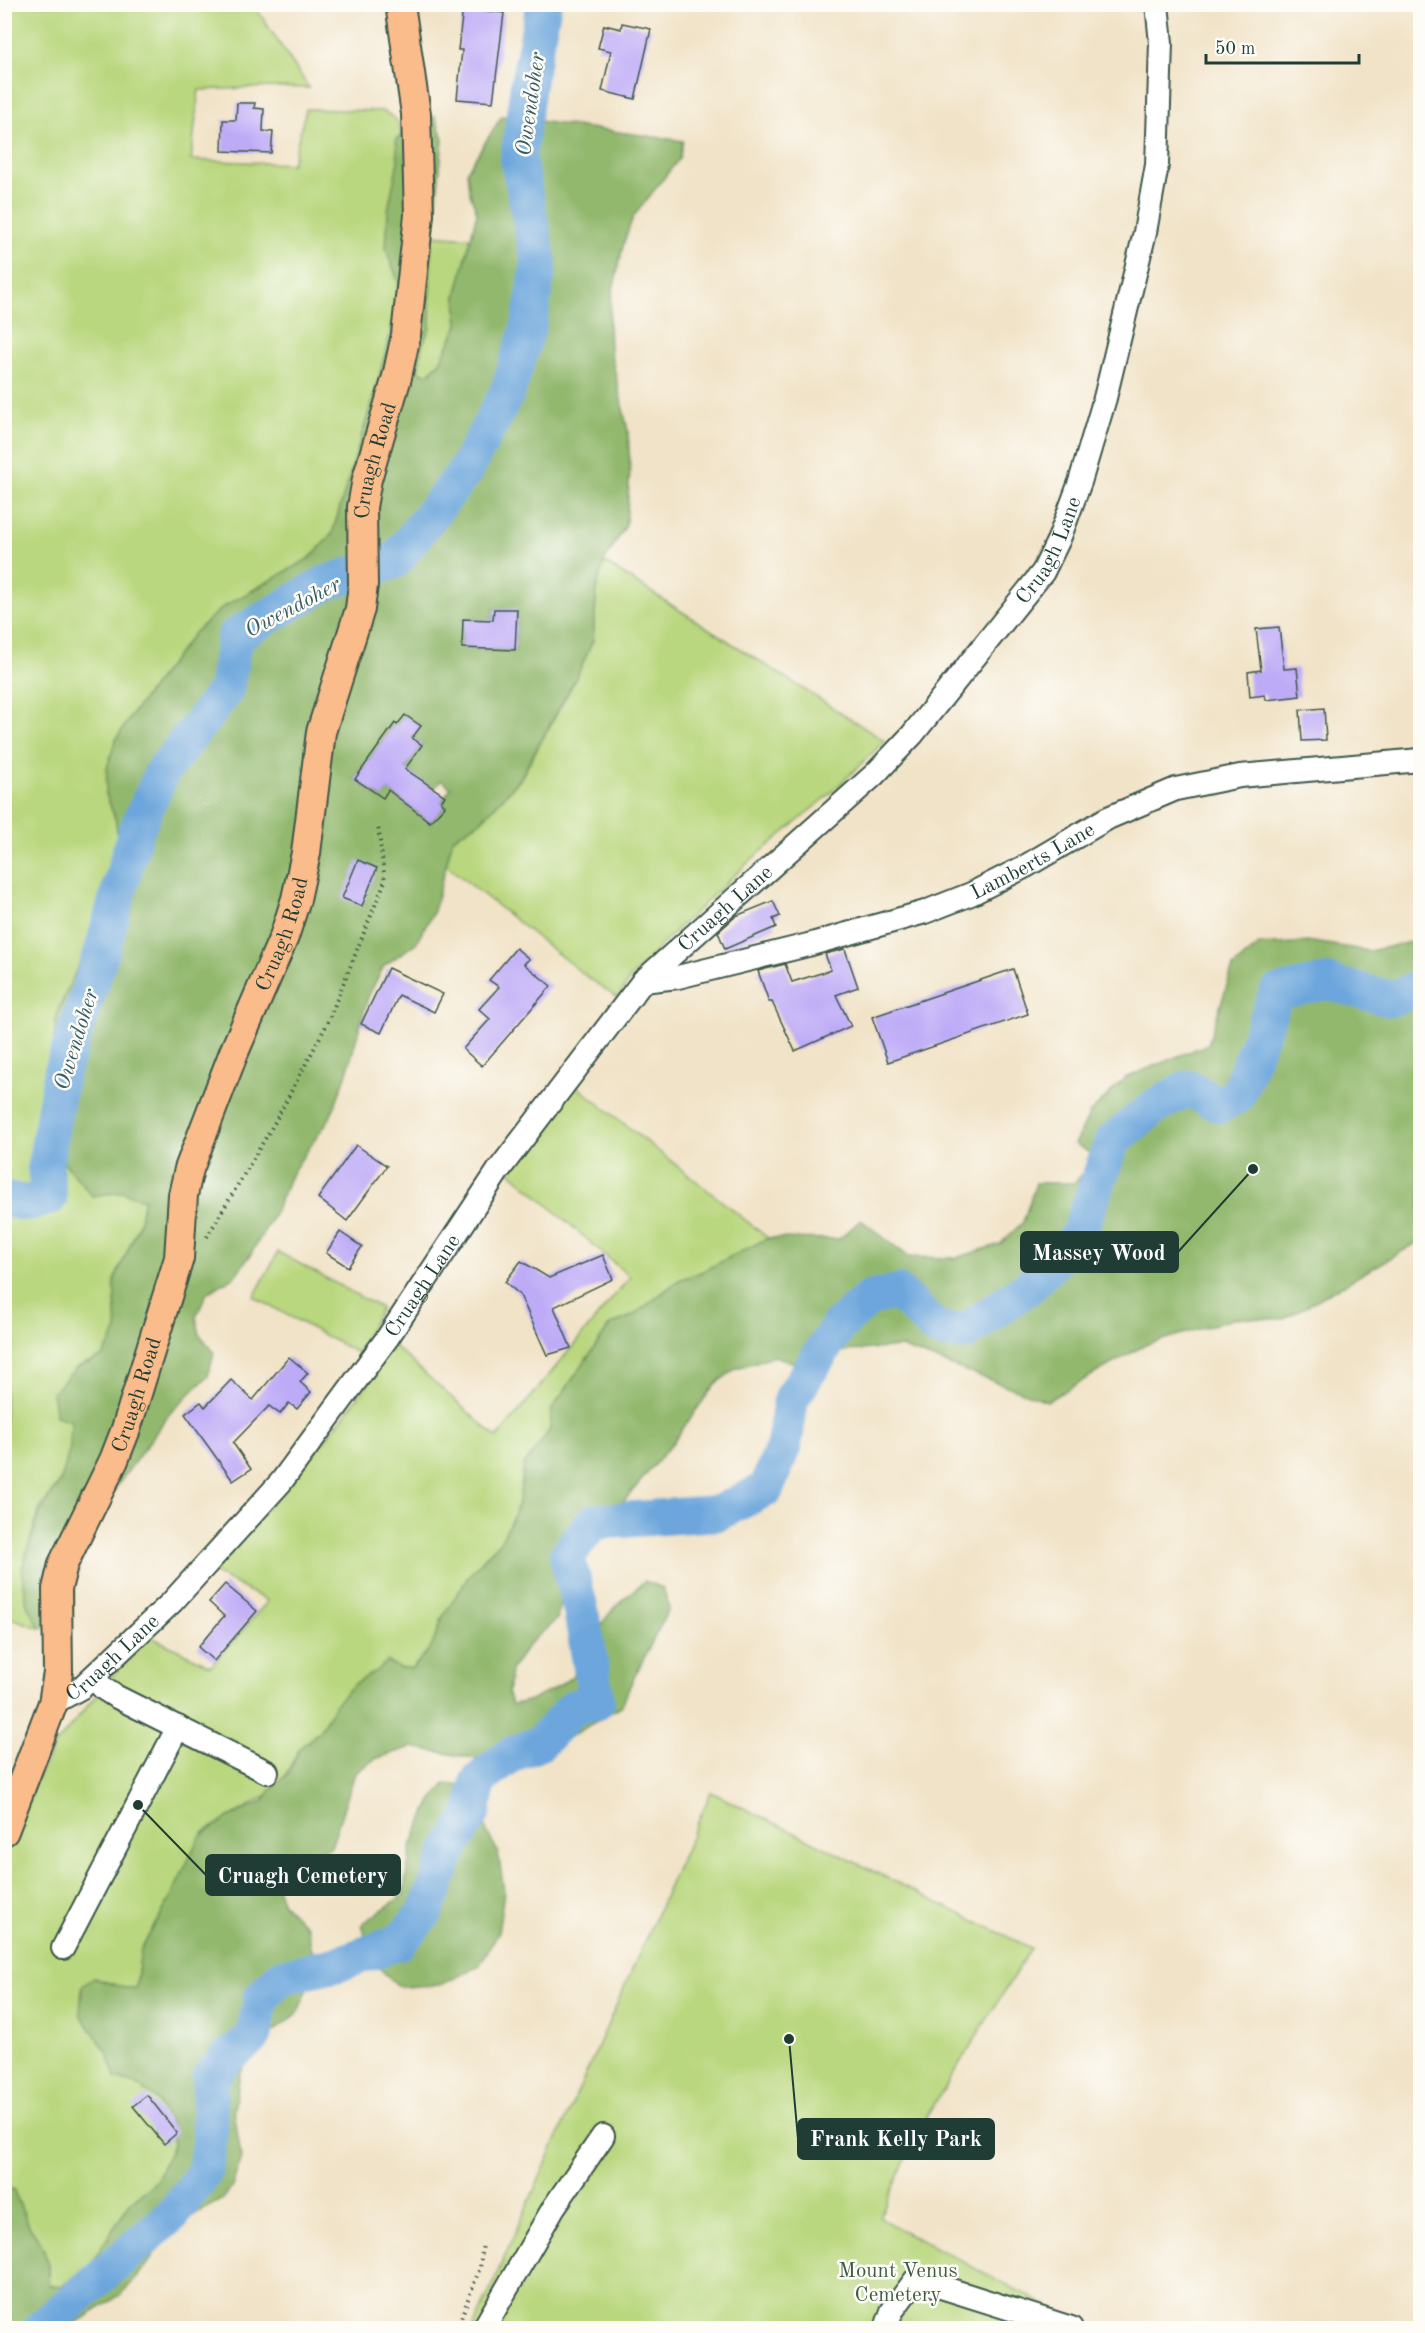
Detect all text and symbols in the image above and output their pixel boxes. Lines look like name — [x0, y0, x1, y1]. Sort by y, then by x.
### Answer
scale bar — [1206, 27, 1359, 65]
text: 50 m — [1215, 40, 1255, 58]
water label: Owendoher — [513, 50, 549, 158]
street label: Cruagh Road — [353, 400, 401, 519]
street label: Cruagh Lane — [1013, 494, 1086, 609]
water label: Owendoher — [242, 573, 345, 642]
street label: Lamberts Lane — [968, 819, 1099, 904]
street label: Cruagh Lane — [675, 862, 777, 956]
street label: Cruagh Road — [253, 875, 312, 995]
water label: Owendoher — [51, 986, 103, 1093]
street label: Cruagh Lane — [382, 1231, 465, 1342]
callout: Massey Wood — [1021, 1232, 1178, 1272]
text: Massey Wood — [1032, 1243, 1166, 1265]
street label: Cruagh Road — [109, 1335, 166, 1456]
street label: Cruagh Lane — [62, 1611, 164, 1706]
callout: Cruagh Cemetery — [206, 1855, 400, 1895]
text: Cruagh Cemetery — [218, 1866, 388, 1888]
callout: Frank Kelly Park — [798, 2119, 994, 2159]
text: Frank Kelly Park — [810, 2129, 982, 2151]
park label: Mount Venus Cemetery — [838, 2261, 958, 2306]

